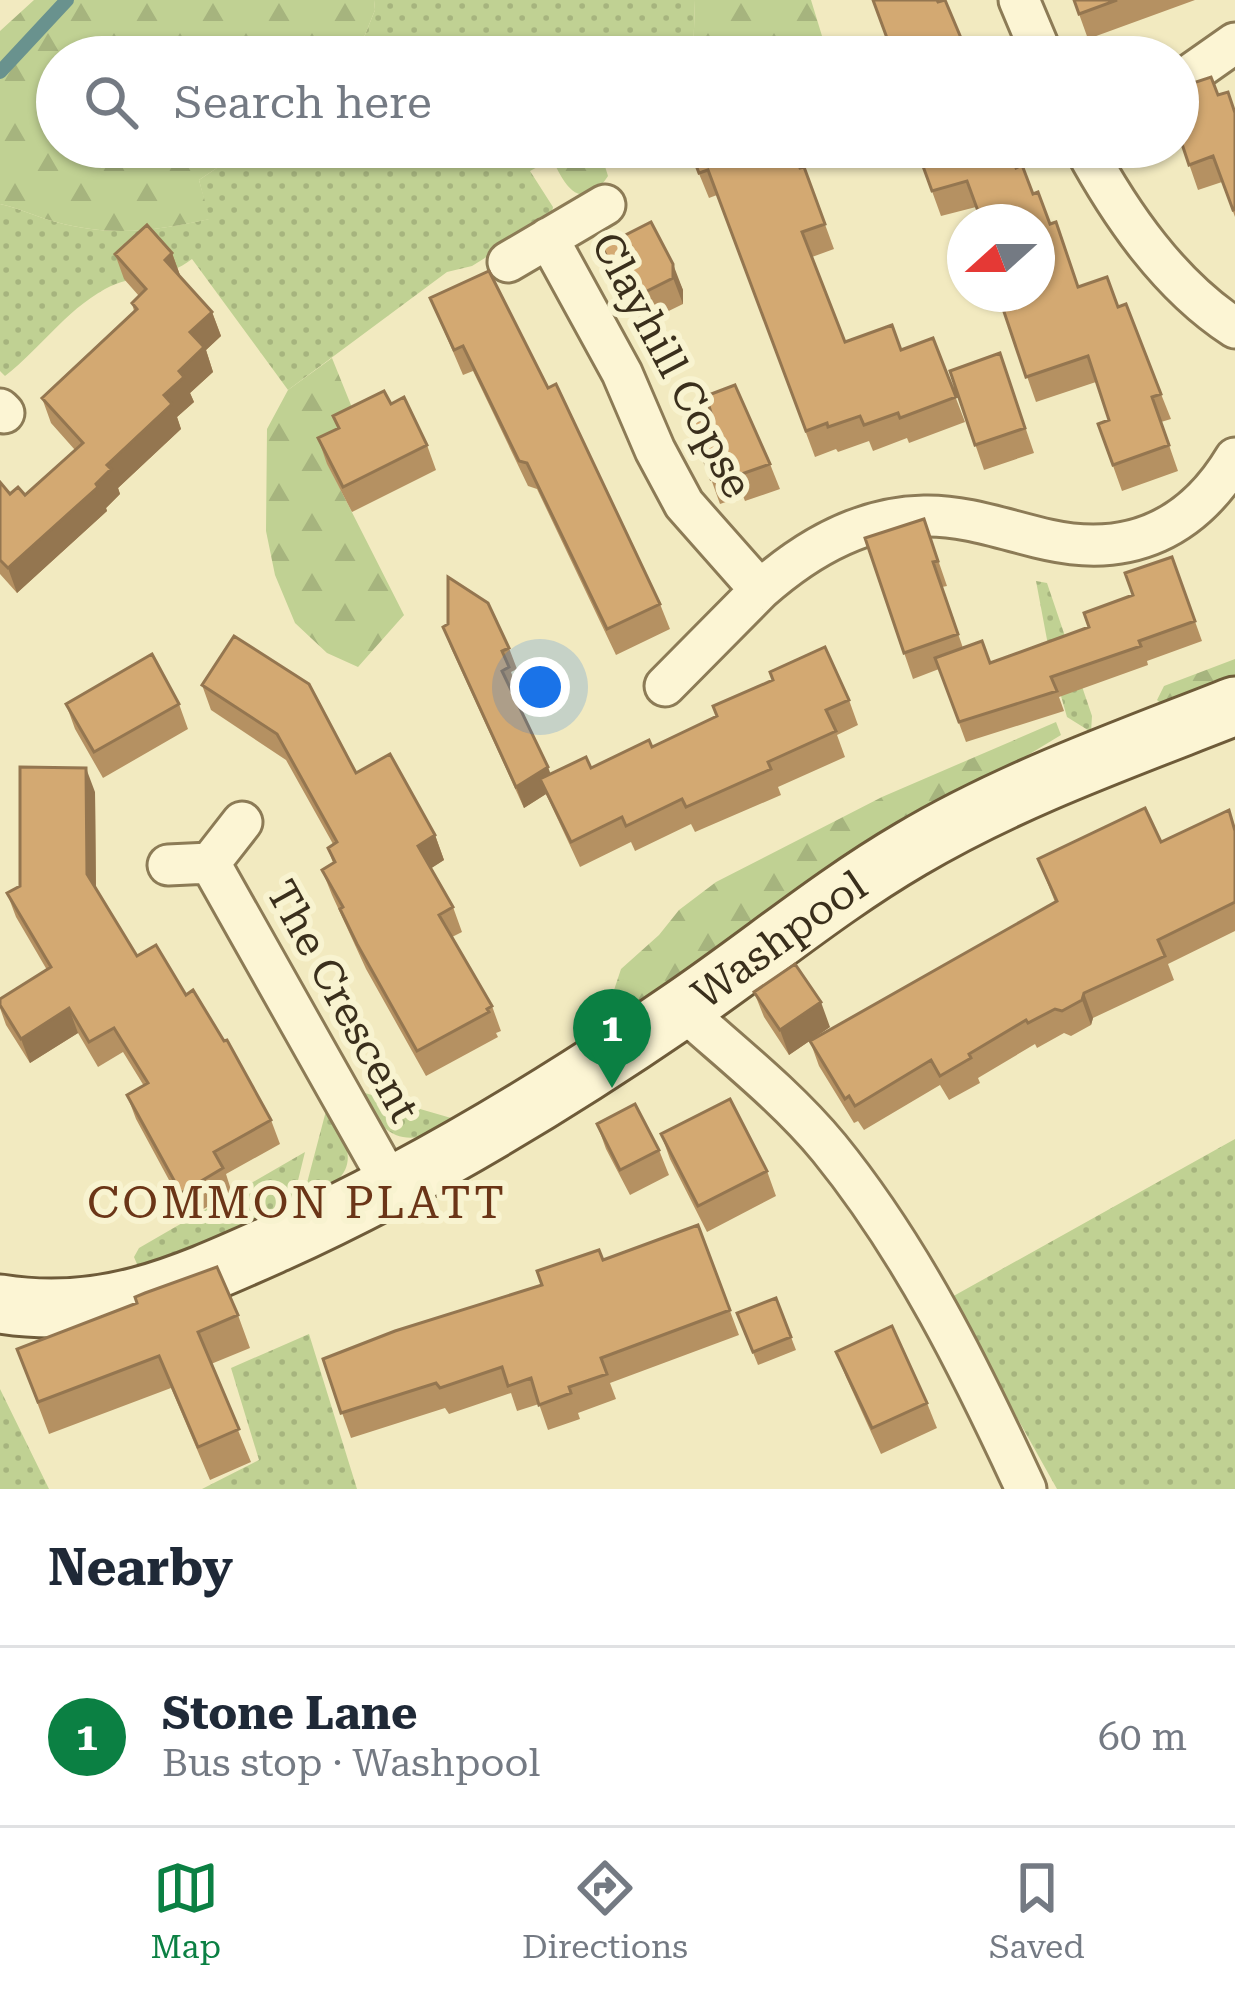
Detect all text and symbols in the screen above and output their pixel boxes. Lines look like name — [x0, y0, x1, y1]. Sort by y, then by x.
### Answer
search box — [36, 36, 1199, 168]
icon: search — [78, 69, 144, 135]
text: Search here — [174, 76, 432, 129]
north arrow — [947, 204, 1055, 312]
street label: Clayhill Copse — [582, 224, 762, 506]
your location — [510, 657, 570, 717]
street label: Washpool — [682, 860, 875, 1019]
street label: The Crescent — [257, 872, 429, 1130]
pin: 1 — [573, 989, 651, 1088]
district label: COMMON PLATT — [87, 1176, 507, 1229]
text: Nearby — [48, 1538, 233, 1597]
text: Stone Lane — [162, 1687, 417, 1740]
text: 1 — [76, 1714, 98, 1760]
text: 60 m — [1098, 1714, 1187, 1760]
text: Bus stop · Washpool — [162, 1740, 540, 1786]
tab: Map — [150, 1855, 221, 1966]
tab: Directions — [522, 1855, 688, 1966]
tab: Saved — [989, 1855, 1085, 1966]

